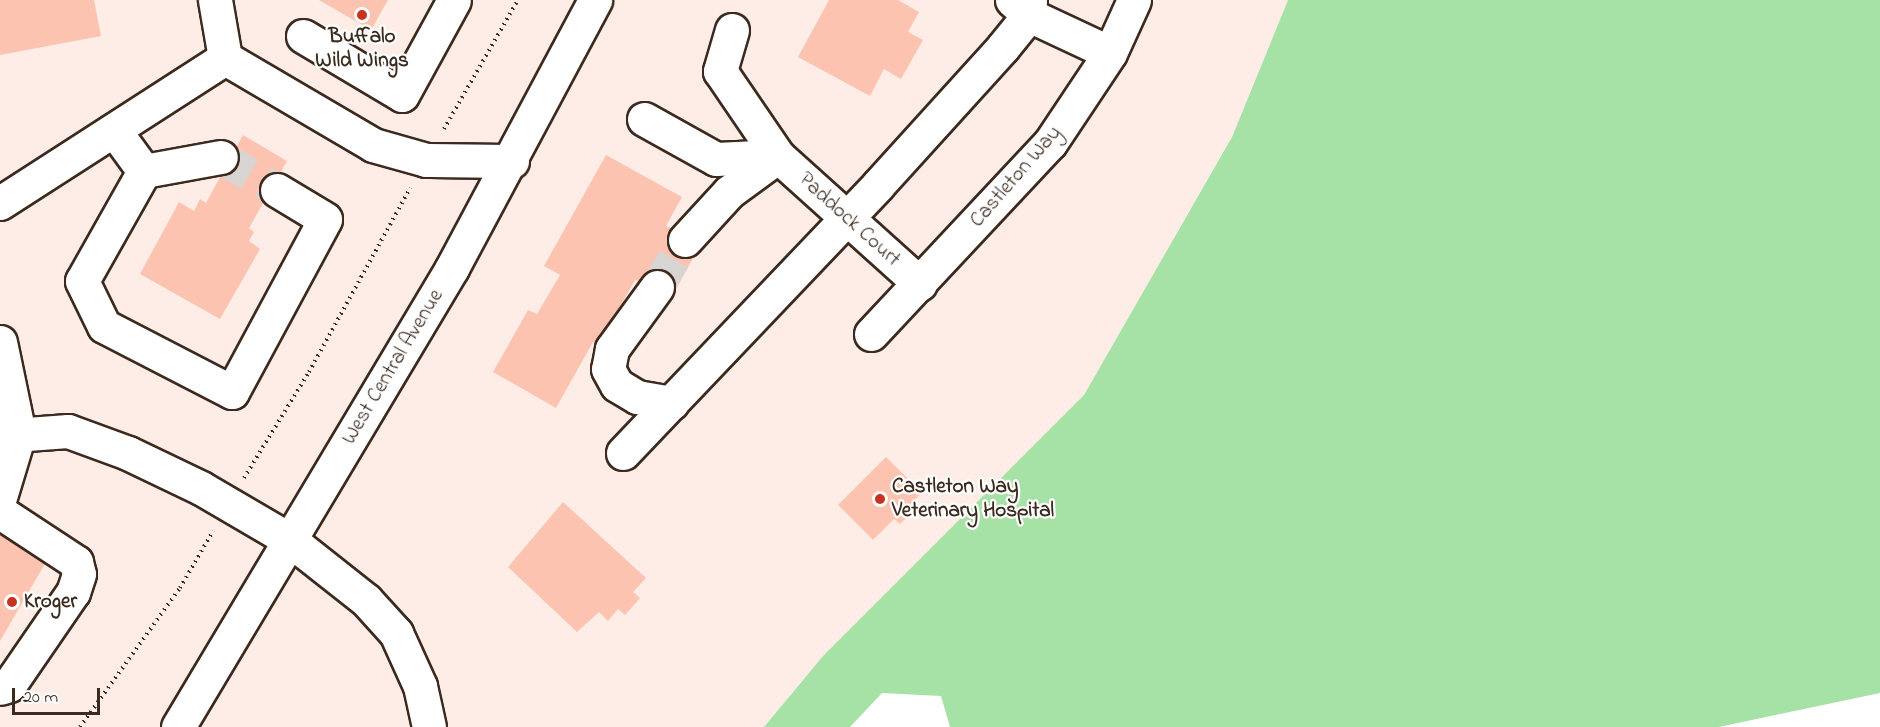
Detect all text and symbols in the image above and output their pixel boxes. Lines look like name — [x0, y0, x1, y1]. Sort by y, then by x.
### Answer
marker: Buffalo Wild Wings — [355, 8, 369, 22]
place label: Buffalo Wild Wings — [315, 24, 409, 74]
street label: Castleton Way — [965, 121, 1067, 233]
street label: Paddock Court — [793, 168, 905, 272]
street label: West Central Avenue — [337, 285, 449, 449]
place label: Castleton Way Veterinary Hospital — [892, 474, 1054, 524]
marker: Castleton Way Veterinary Hospital — [873, 492, 887, 506]
place label: Kroger — [24, 589, 77, 615]
marker: Kroger — [5, 595, 19, 609]
scale bar — [15, 676, 104, 714]
text: 20 m — [23, 685, 58, 711]

